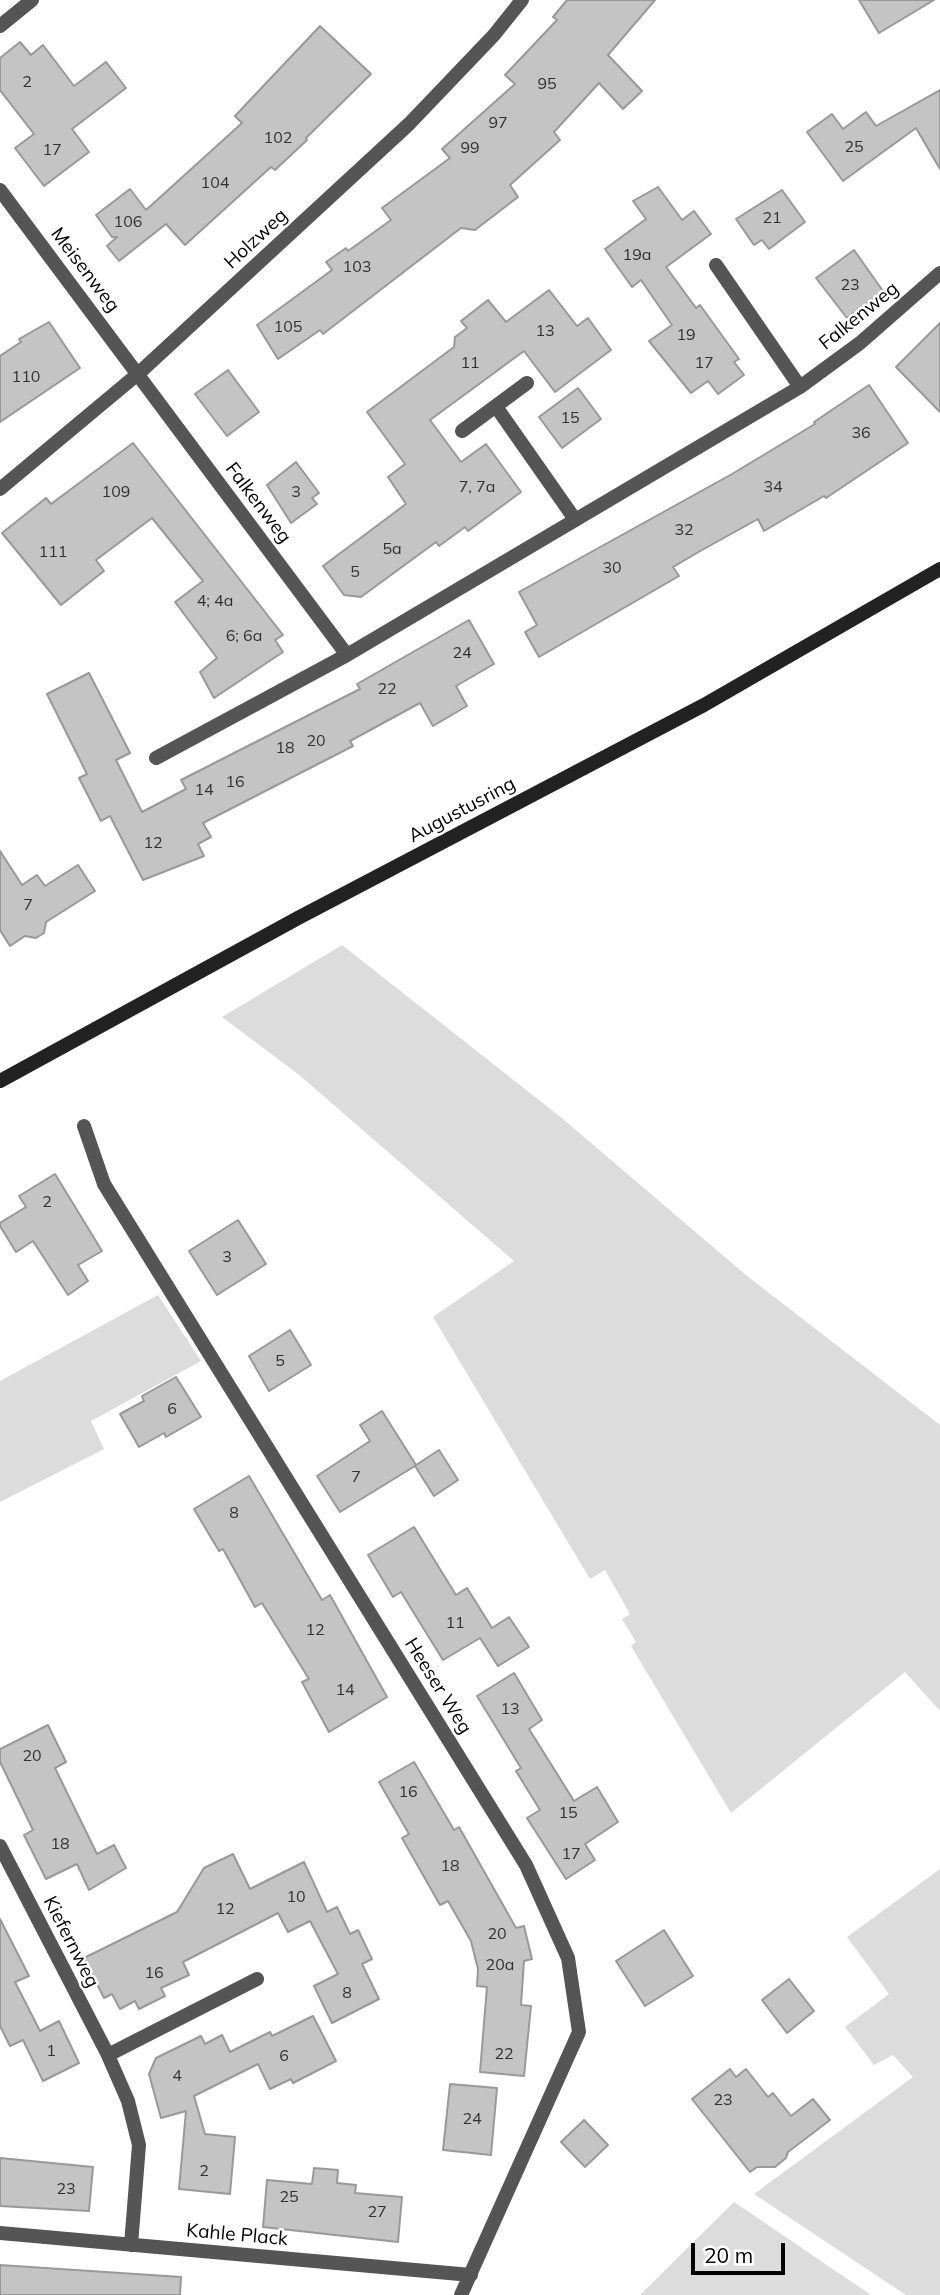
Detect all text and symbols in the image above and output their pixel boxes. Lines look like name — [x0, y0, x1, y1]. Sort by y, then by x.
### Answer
house number: 2 — [22, 72, 32, 92]
house number: 95 — [537, 74, 557, 94]
house number: 97 — [488, 113, 508, 133]
house number: 102 — [264, 128, 292, 148]
house number: 25 — [844, 137, 864, 157]
house number: 99 — [460, 138, 480, 158]
house number: 17 — [42, 140, 62, 160]
house number: 104 — [201, 173, 229, 193]
street label: Holzweg — [220, 204, 292, 274]
house number: 21 — [762, 208, 782, 228]
house number: 106 — [114, 212, 142, 232]
street label: Meisenweg — [46, 223, 124, 317]
house number: 19a — [623, 245, 651, 265]
house number: 103 — [343, 257, 371, 277]
house number: 23 — [840, 275, 860, 295]
street label: Falkenweg — [815, 277, 903, 355]
house number: 105 — [274, 317, 302, 337]
house number: 13 — [535, 321, 555, 341]
house number: 19 — [676, 325, 696, 345]
house number: 11 — [460, 353, 480, 373]
house number: 17 — [694, 353, 714, 373]
house number: 110 — [12, 367, 40, 387]
house number: 15 — [560, 408, 580, 428]
house number: 36 — [851, 423, 871, 443]
street label: Falkenweg — [220, 458, 296, 548]
house number: 7, 7a — [459, 477, 495, 497]
house number: 34 — [763, 477, 783, 497]
house number: 109 — [102, 482, 130, 502]
house number: 3 — [291, 482, 301, 502]
house number: 32 — [674, 520, 694, 540]
house number: 5a — [382, 539, 402, 559]
house number: 111 — [39, 542, 67, 562]
house number: 30 — [602, 558, 622, 578]
house number: 5 — [350, 562, 360, 582]
house number: 4; 4a — [197, 591, 233, 611]
house number: 6; 6a — [226, 626, 262, 646]
house number: 24 — [452, 643, 472, 663]
house number: 22 — [377, 679, 397, 699]
house number: 20 — [306, 731, 326, 751]
house number: 18 — [275, 738, 295, 758]
house number: 16 — [225, 772, 245, 792]
street label: Augustusring — [405, 772, 519, 848]
house number: 14 — [194, 780, 214, 800]
house number: 12 — [143, 833, 163, 853]
house number: 7 — [23, 895, 33, 915]
house number: 2 — [42, 1192, 52, 1212]
house number: 3 — [222, 1247, 232, 1267]
house number: 5 — [275, 1351, 285, 1371]
house number: 6 — [167, 1399, 177, 1419]
house number: 7 — [351, 1467, 361, 1487]
house number: 8 — [229, 1503, 239, 1523]
house number: 11 — [445, 1613, 465, 1633]
house number: 12 — [305, 1620, 325, 1640]
street label: Heeser Weg — [400, 1634, 476, 1738]
house number: 14 — [335, 1680, 355, 1700]
house number: 13 — [500, 1699, 520, 1719]
house number: 20 — [22, 1746, 42, 1766]
house number: 16 — [398, 1782, 418, 1802]
house number: 15 — [558, 1803, 578, 1823]
house number: 18 — [50, 1834, 70, 1854]
house number: 17 — [561, 1844, 581, 1864]
house number: 18 — [440, 1856, 460, 1876]
house number: 10 — [286, 1887, 306, 1907]
street label: Kiefernweg — [38, 1893, 104, 1991]
house number: 12 — [215, 1899, 235, 1919]
house number: 20 — [487, 1924, 507, 1944]
house number: 20a — [486, 1955, 514, 1975]
house number: 16 — [144, 1963, 164, 1983]
house number: 8 — [342, 1983, 352, 2003]
house number: 1 — [46, 2041, 56, 2061]
house number: 22 — [494, 2044, 514, 2064]
house number: 6 — [279, 2046, 289, 2066]
house number: 4 — [172, 2066, 182, 2086]
house number: 23 — [713, 2090, 733, 2110]
house number: 24 — [462, 2109, 482, 2129]
house number: 2 — [199, 2161, 209, 2181]
house number: 23 — [56, 2179, 76, 2199]
house number: 25 — [279, 2187, 299, 2207]
house number: 27 — [367, 2202, 387, 2222]
street label: Kahle Plack — [185, 2219, 289, 2251]
scale bar — [695, 2228, 790, 2272]
text: 20 m — [704, 2242, 753, 2268]

